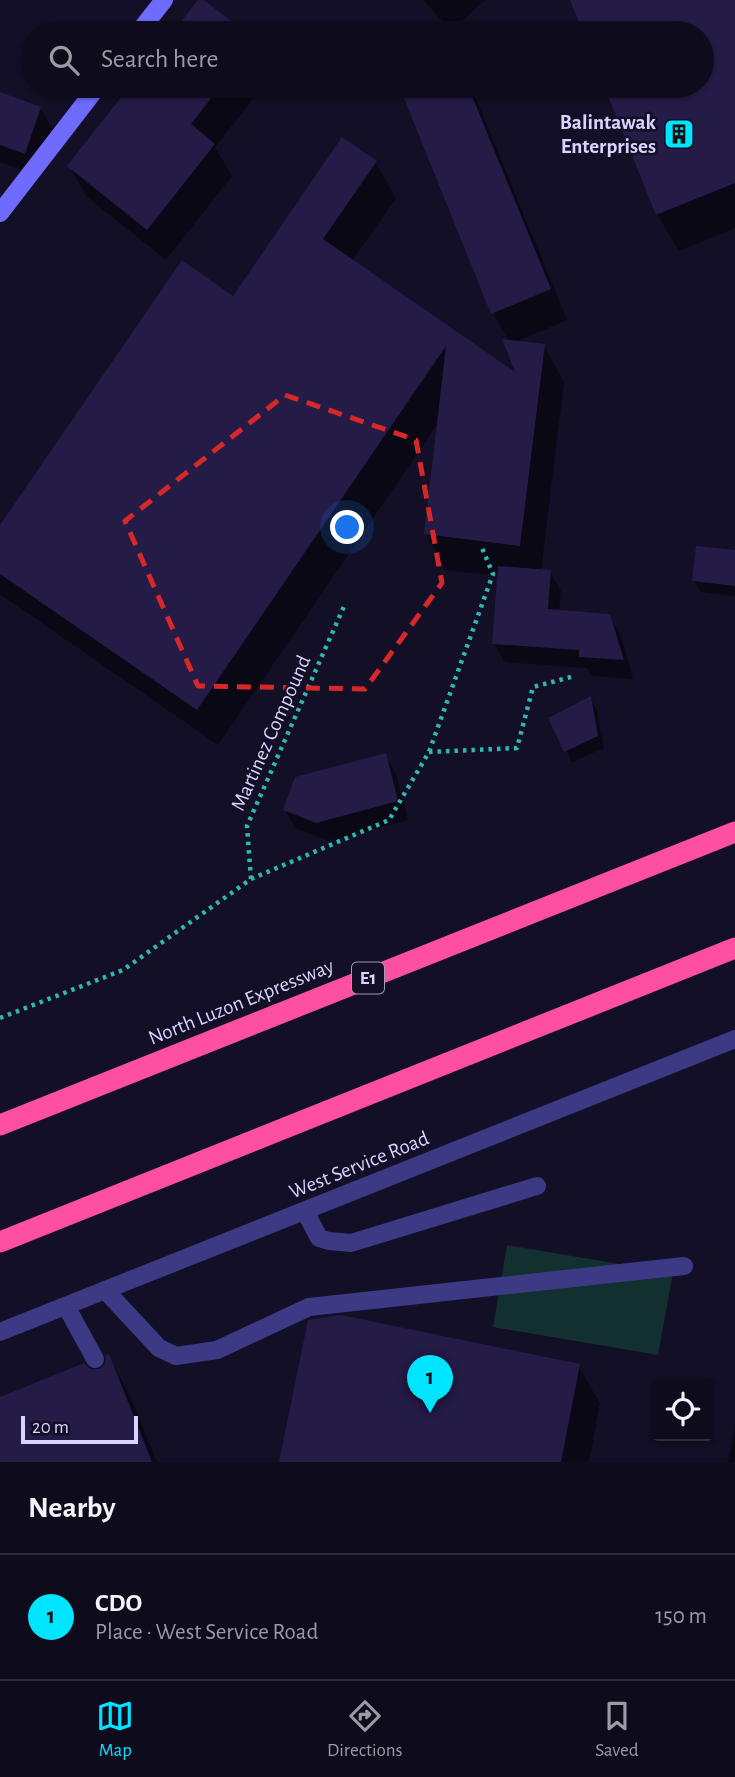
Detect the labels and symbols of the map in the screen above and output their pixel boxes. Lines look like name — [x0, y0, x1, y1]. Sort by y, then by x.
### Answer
place label: Balintawak Enterprises — [560, 112, 657, 157]
building icon: Balintawak Enterprises — [662, 117, 696, 151]
your location — [330, 510, 364, 544]
street label: Martinez Compound — [227, 652, 315, 814]
street label: North Luzon Expressway — [145, 955, 337, 1049]
road number: E1 — [352, 962, 384, 994]
street label: West Service Road — [286, 1127, 432, 1203]
pin: 1 — [407, 1355, 453, 1413]
scale bar — [21, 1413, 138, 1445]

